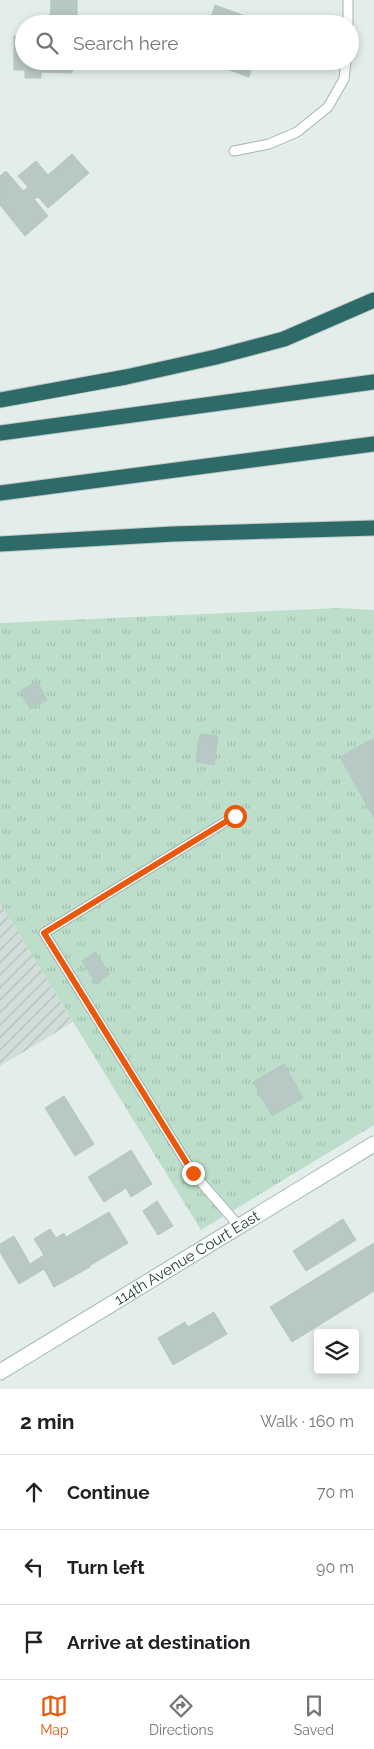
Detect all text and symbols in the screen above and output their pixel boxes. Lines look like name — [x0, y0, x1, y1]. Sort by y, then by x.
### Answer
search box — [15, 15, 359, 70]
icon: search — [33, 29, 61, 57]
text: Search here — [73, 32, 179, 54]
route start — [224, 805, 247, 828]
route end — [182, 1162, 205, 1185]
street label: 114th Avenue Court East — [111, 1207, 263, 1309]
map controls — [314, 1329, 359, 1374]
button: layers — [314, 1329, 359, 1374]
text: 2 min — [20, 1409, 74, 1434]
text: Walk · 160 m — [260, 1412, 354, 1431]
icon: ahead — [20, 1478, 48, 1506]
text: Continue — [67, 1481, 150, 1503]
text: 70 m — [317, 1483, 354, 1502]
icon: left — [20, 1553, 48, 1581]
text: Turn left — [67, 1556, 144, 1578]
text: 90 m — [316, 1558, 354, 1577]
icon: arrive — [20, 1628, 48, 1656]
text: Arrive at destination — [67, 1631, 251, 1653]
tab: Map — [40, 1692, 69, 1738]
tab: Directions — [149, 1692, 214, 1738]
tab: Saved — [294, 1692, 334, 1738]

